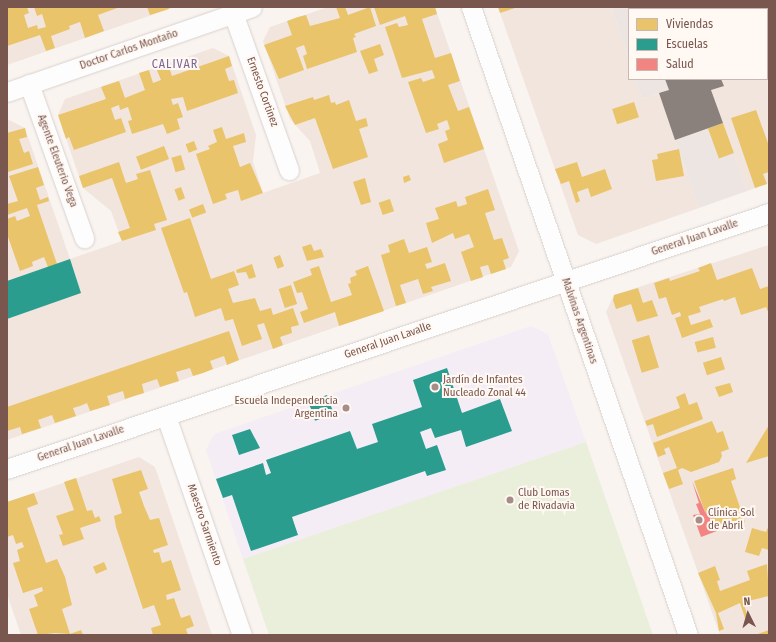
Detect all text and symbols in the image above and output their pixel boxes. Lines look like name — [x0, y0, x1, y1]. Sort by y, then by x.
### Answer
legend — [628, 8, 768, 80]
text: Viviendas — [666, 17, 713, 31]
street label: Doctor Carlos Montaño — [78, 27, 180, 73]
text: Escuelas — [666, 37, 708, 51]
street label: Ernesto Cortinez — [243, 55, 281, 129]
text: Salud — [666, 57, 694, 71]
district label: CALIVAR — [152, 58, 198, 72]
street label: Agente Eleuterio Vega — [34, 113, 80, 209]
street label: General Juan Lavalle — [650, 217, 740, 259]
street label: Malvinas Argentinas — [558, 276, 600, 366]
street label: General Juan Lavalle — [343, 320, 433, 362]
place label: Jardín de Infantes Nucleado Zonal 44 — [443, 374, 526, 400]
marker: Jardín de Infantes Nucleado Zonal 44 — [430, 382, 440, 392]
place label: Escuela Independencia Argentina — [234, 395, 338, 421]
marker: Escuela Independencia Argentina — [341, 403, 351, 413]
street label: General Juan Lavalle — [36, 423, 126, 465]
street label: Maestro Sarmiento — [184, 483, 224, 567]
place label: Club Lomas de Rivadavia — [518, 487, 575, 513]
marker: Club Lomas de Rivadavia — [505, 495, 515, 505]
place label: Clínica Sol de Abril — [708, 507, 754, 533]
marker: Clínica Sol de Abril — [693, 514, 705, 526]
north arrow — [728, 594, 768, 634]
text: N — [743, 595, 751, 608]

